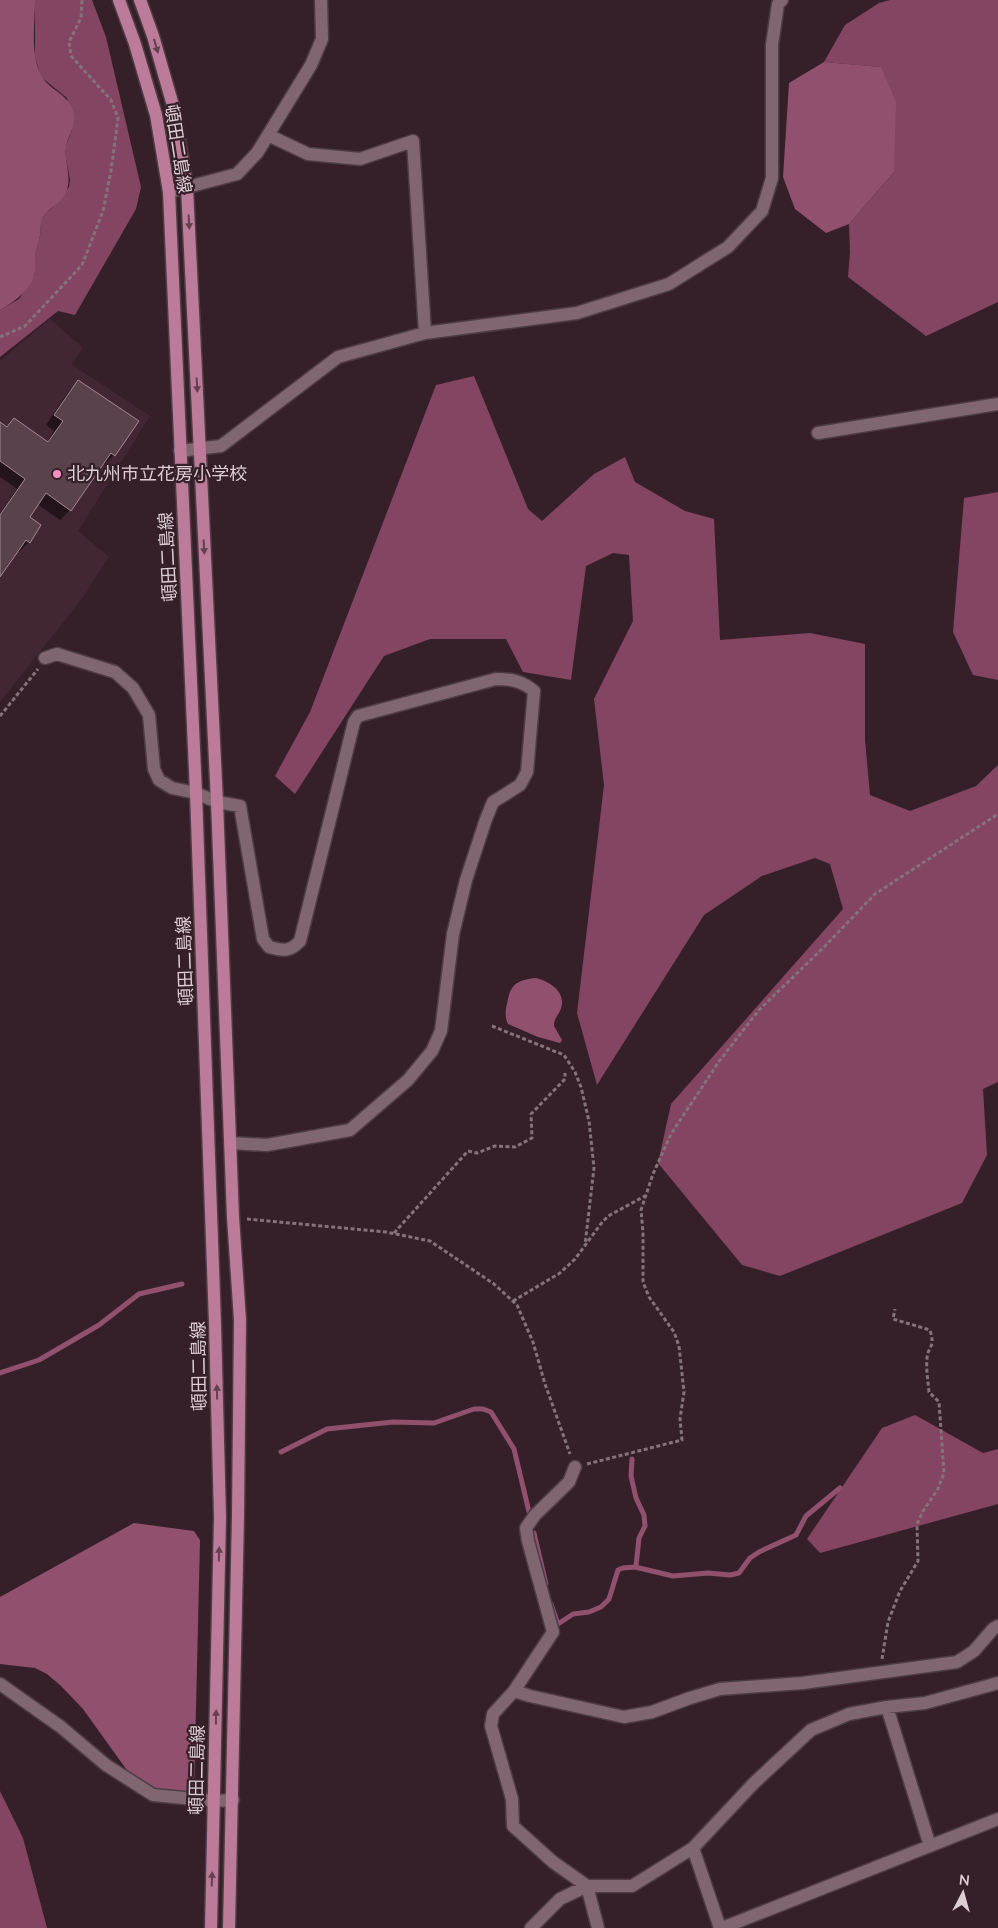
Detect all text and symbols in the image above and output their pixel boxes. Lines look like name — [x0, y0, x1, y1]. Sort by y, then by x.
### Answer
one-way arrow — [152, 39, 160, 54]
street label: 頓田二島線 — [161, 103, 197, 195]
one-way arrow — [185, 215, 193, 231]
one-way arrow — [193, 377, 201, 393]
place label: 北九州市立花房小学校 — [67, 462, 247, 484]
marker: 北九州市立花房小学校 — [51, 468, 63, 480]
street label: 頓田二島線 — [154, 512, 180, 603]
one-way arrow — [201, 539, 209, 555]
street label: 頓田二島線 — [171, 916, 197, 1006]
street label: 頓田二島線 — [186, 1321, 210, 1411]
one-way arrow — [213, 1384, 221, 1400]
one-way arrow — [215, 1546, 223, 1562]
one-way arrow — [212, 1709, 220, 1725]
street label: 頓田二島線 — [184, 1725, 208, 1815]
north arrow — [938, 1868, 988, 1918]
one-way arrow — [208, 1871, 216, 1887]
text: N — [958, 1871, 971, 1889]

